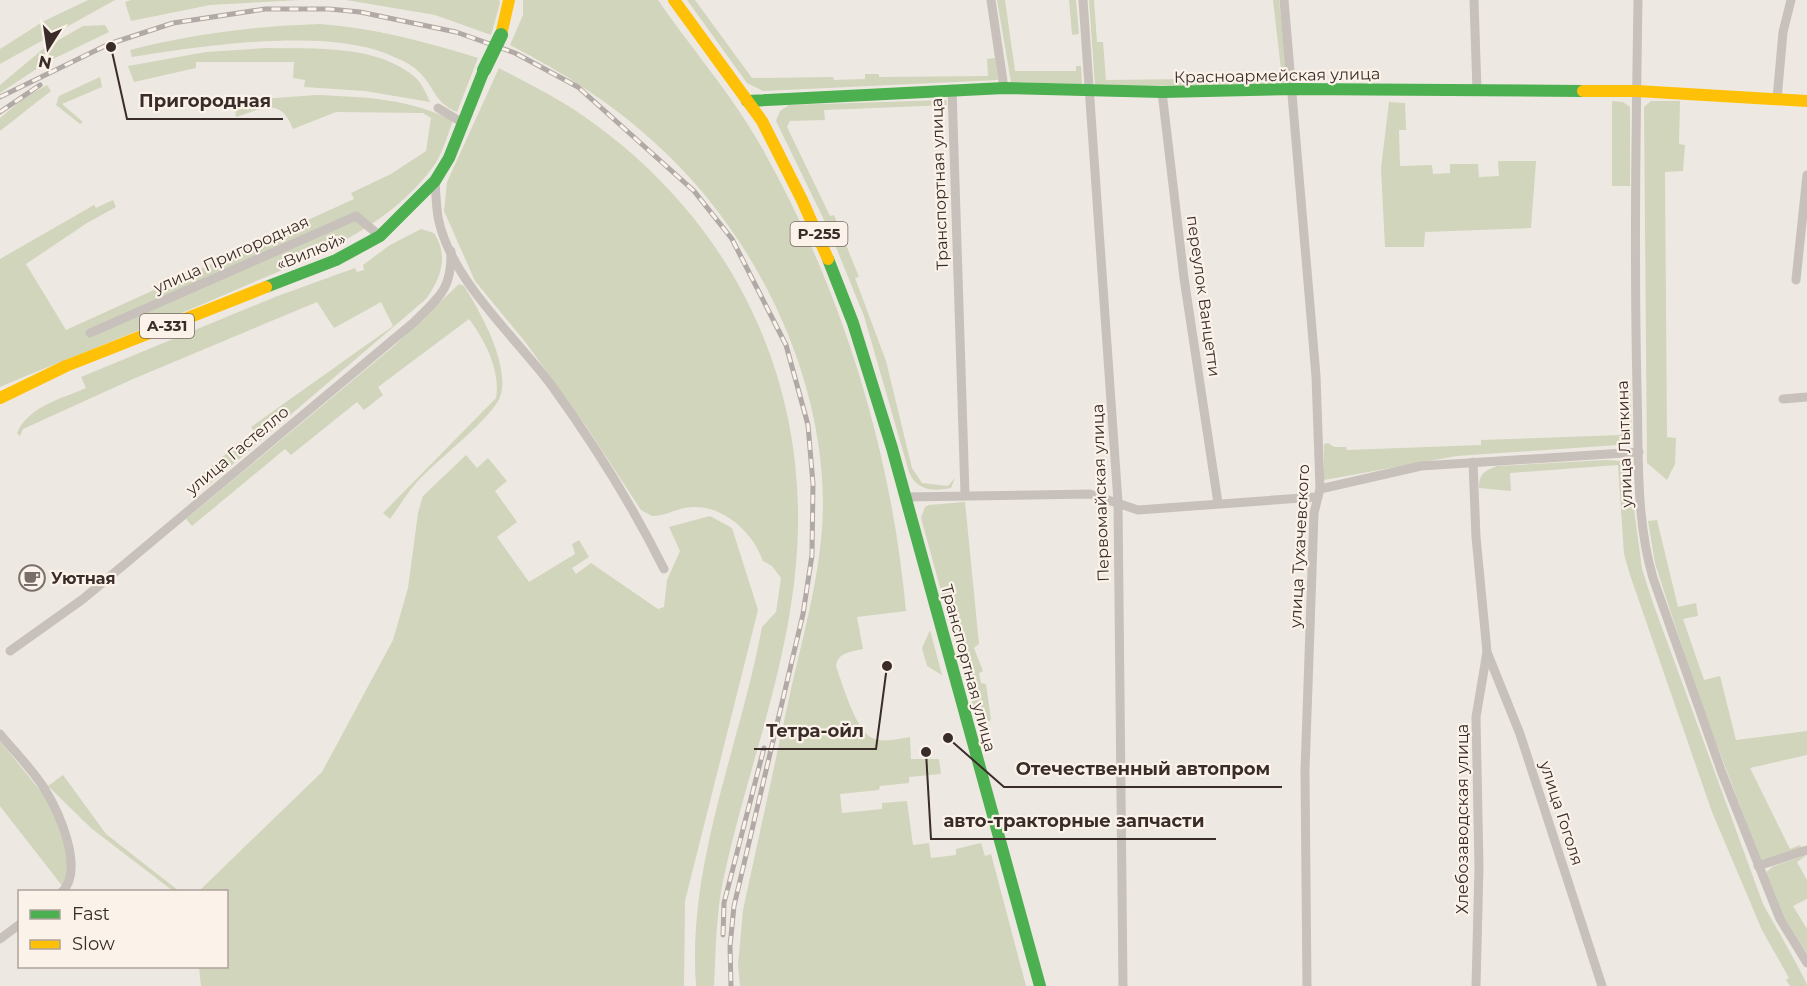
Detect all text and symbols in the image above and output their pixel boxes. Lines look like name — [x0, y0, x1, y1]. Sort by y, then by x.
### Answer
north arrow — [18, 18, 78, 78]
text: N — [37, 52, 53, 73]
street label: Красноармейская улица — [1174, 64, 1380, 87]
callout: Пригородная — [127, 83, 283, 119]
text: Пригородная — [139, 90, 271, 112]
street label: Транспортная улица — [927, 98, 952, 270]
street label: улица Пригородная — [150, 212, 312, 298]
street label: переулок Ванцетти — [1183, 214, 1224, 378]
road number: Р-255 — [790, 222, 848, 246]
street label: «Вилюй» — [274, 229, 349, 274]
road number: А-331 — [140, 314, 194, 338]
street label: улица Лыткина — [1613, 380, 1636, 509]
street label: улица Гастелло — [181, 402, 293, 500]
street label: Первомайская улица — [1088, 404, 1113, 582]
street label: улица Тухачевского — [1286, 464, 1313, 629]
cafe icon: Уютная — [17, 563, 47, 593]
place label: Уютная — [51, 569, 116, 588]
street label: Транспортная улица — [937, 582, 1000, 754]
callout: Тетра-ойл — [754, 713, 876, 749]
text: Тетра-ойл — [766, 720, 864, 742]
street label: Хлебозаводская улица — [1453, 724, 1472, 914]
callout: Отечественный автопром — [1004, 751, 1282, 787]
text: Отечественный автопром — [1016, 758, 1270, 780]
street label: улица Гоголя — [1535, 758, 1587, 868]
callout: авто-тракторные запчасти — [931, 803, 1216, 839]
text: авто-тракторные запчасти — [943, 810, 1205, 832]
legend — [18, 890, 228, 968]
text: Fast — [72, 903, 110, 925]
text: Slow — [72, 933, 115, 955]

